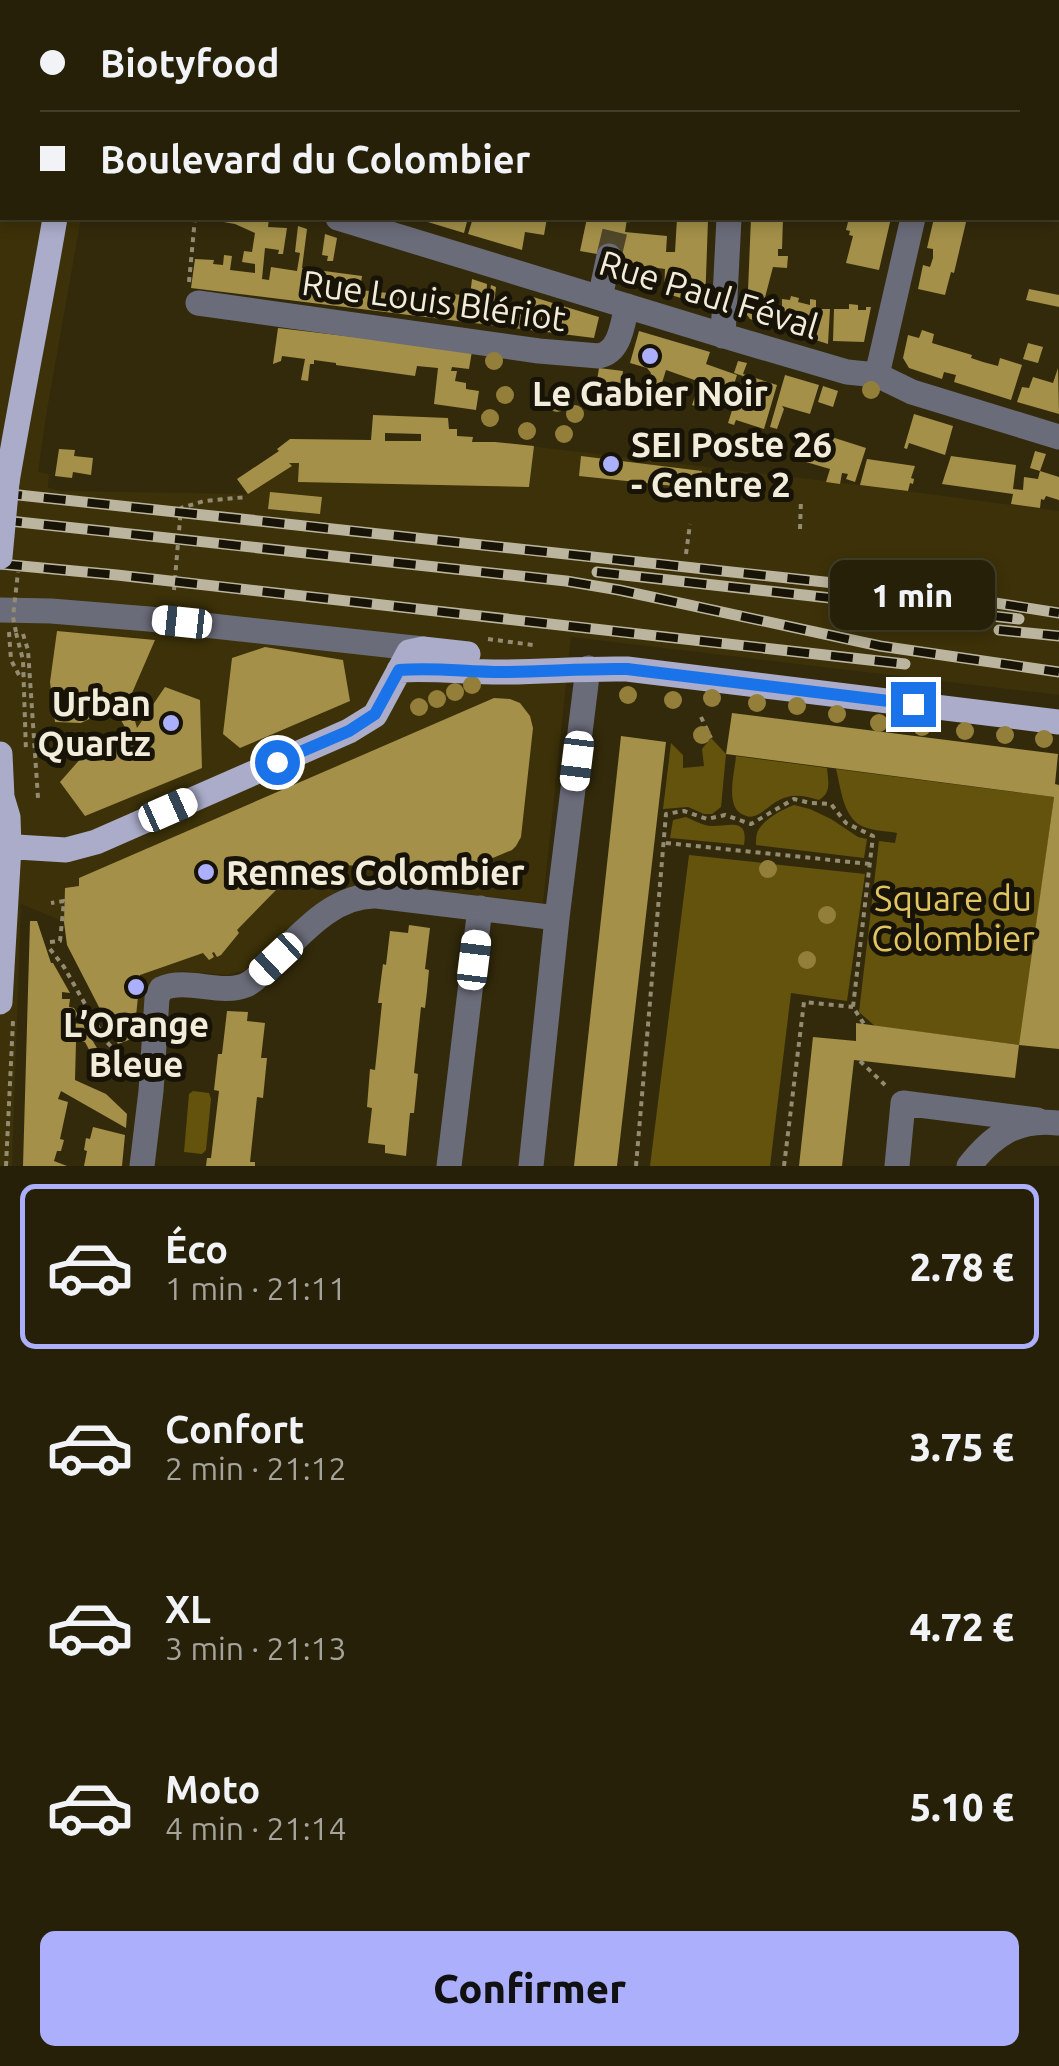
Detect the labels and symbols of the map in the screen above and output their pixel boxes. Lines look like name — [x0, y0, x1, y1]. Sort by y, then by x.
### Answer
street label: Rue Paul Féval — [595, 242, 823, 346]
street label: Rue Louis Blériot — [300, 262, 569, 338]
marker: Le Gabier Noir — [639, 345, 661, 367]
place label: Le Gabier Noir — [532, 373, 768, 413]
place label: SEI Poste 26 - Centre 2 — [631, 424, 832, 504]
marker: SEI Poste 26 - Centre 2 — [600, 453, 622, 475]
callout: 1 min — [830, 559, 996, 629]
car — [151, 604, 213, 640]
route end — [891, 682, 936, 727]
place label: Urban Quartz — [37, 683, 151, 763]
marker: Urban Quartz — [160, 712, 182, 734]
car — [558, 729, 596, 793]
route start — [255, 740, 300, 785]
car — [134, 784, 202, 836]
place label: Rennes Colombier — [226, 852, 525, 892]
marker: Rennes Colombier — [195, 861, 217, 883]
park label: Square du Colombier — [871, 878, 1035, 958]
car — [244, 928, 308, 990]
car — [455, 928, 493, 992]
marker: L’Orange Bleue — [125, 976, 147, 998]
place label: L’Orange Bleue — [63, 1004, 209, 1084]

